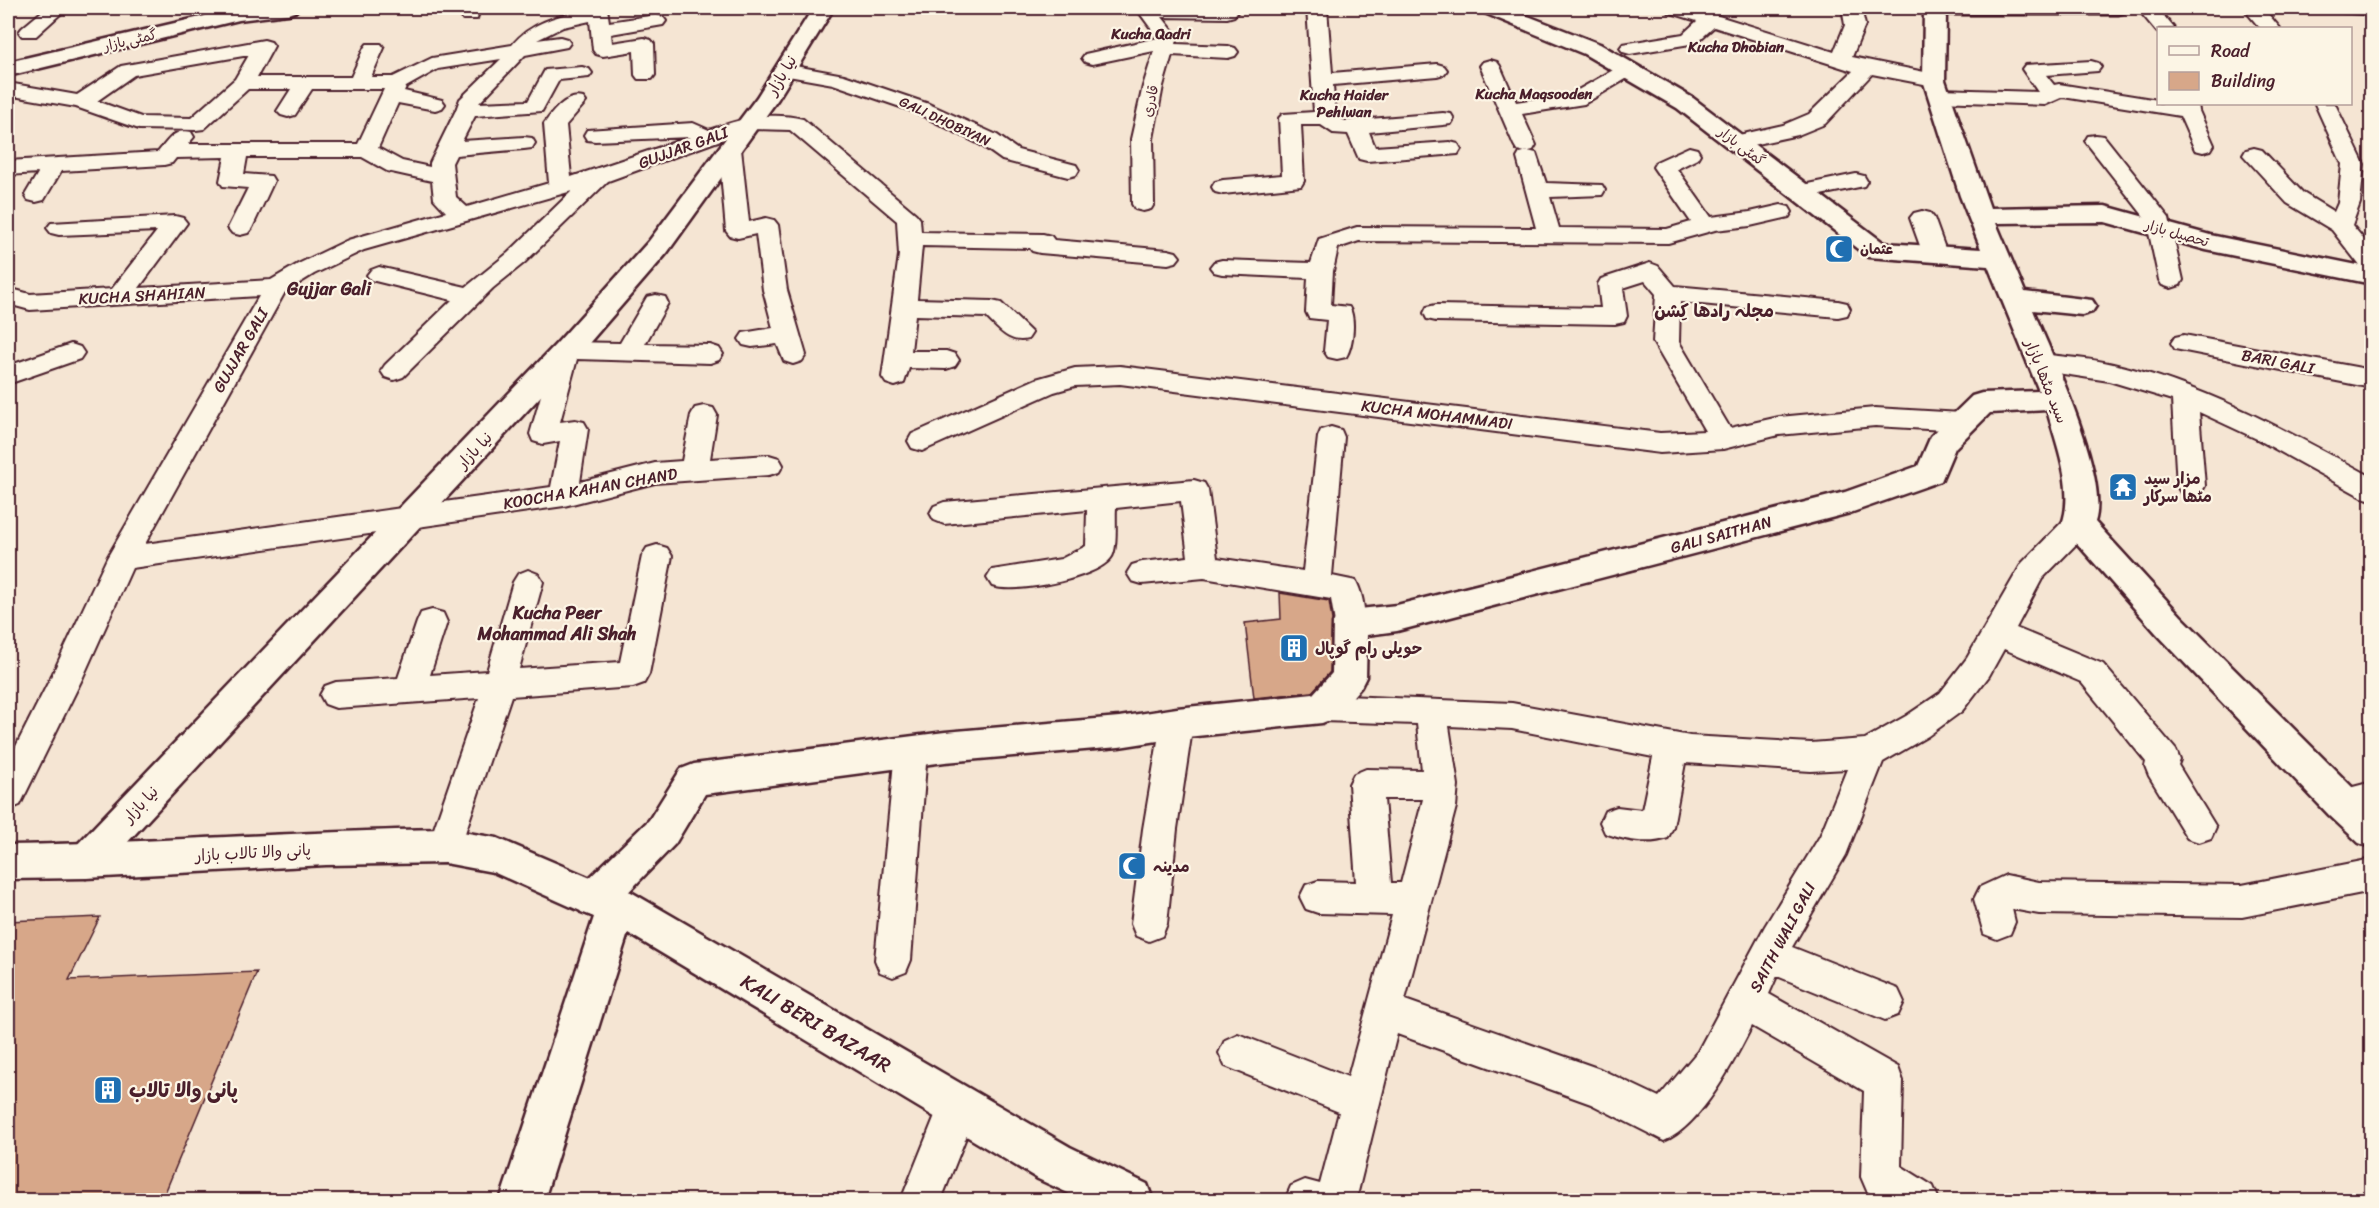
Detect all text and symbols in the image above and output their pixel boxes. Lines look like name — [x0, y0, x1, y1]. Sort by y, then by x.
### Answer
district label: Kucha Qadri — [1110, 21, 1192, 47]
street label: گمٹی بازار — [100, 22, 159, 59]
legend — [2157, 27, 2352, 105]
district label: Kucha Dhobian — [1687, 34, 1785, 60]
text: Road — [2211, 35, 2251, 67]
street label: نیا بازار — [757, 49, 805, 103]
text: Building — [2211, 65, 2275, 97]
district label: Kucha Maqsooden — [1474, 81, 1593, 107]
district label: Kucha Haider Pehlwan — [1299, 82, 1390, 125]
street label: قادری — [1135, 83, 1166, 120]
street label: GALI DHOBIYAN — [895, 89, 995, 154]
street label: GUJJAR GALI — [634, 117, 734, 177]
street label: گمٹی بازار — [1712, 119, 1771, 173]
street label: تحصیل بازار — [2141, 212, 2213, 255]
mosque icon: عثمان — [1823, 233, 1855, 265]
place label: عثمان — [1860, 237, 1893, 262]
district label: Gujjar Gali — [286, 273, 372, 305]
street label: KUCHA SHAHIAN — [78, 278, 206, 313]
district label: مجلہ رادها كِشن — [1654, 295, 1774, 327]
street label: GUJJAR GALI — [204, 301, 277, 398]
street label: سید مٹھا بازار — [2016, 333, 2077, 428]
street label: BARI GALI — [2239, 340, 2318, 383]
street label: KUCHA MOHAMMADI — [1360, 391, 1514, 438]
street label: نیا بازار — [448, 425, 500, 477]
street label: KOOCHA KAHAN CHAND — [501, 459, 680, 518]
place label: مزار سید مٹھا سرکار — [2142, 464, 2212, 511]
temple icon: مزار سید مٹھا سرکار — [2107, 471, 2139, 503]
street label: GALI SAITHAN — [1667, 507, 1775, 562]
district label: Kucha Peer Mohammad Ali Shah — [477, 597, 637, 650]
building icon: حویلی رام گوپال — [1278, 632, 1310, 664]
place label: حویلی رام گوپال — [1315, 634, 1422, 663]
street label: نیا بازار — [114, 779, 166, 831]
street label: پانی والا تالاب بازار — [192, 835, 312, 870]
mosque icon: مدینہ — [1116, 850, 1148, 882]
place label: مدینہ — [1153, 852, 1190, 881]
street label: SAITH WALI GALI — [1741, 877, 1824, 998]
street label: KALI BERI BAZAAR — [734, 964, 898, 1082]
place label: پانی والا تالاب — [129, 1073, 238, 1108]
building icon: پانی والا تالاب — [92, 1074, 124, 1106]

